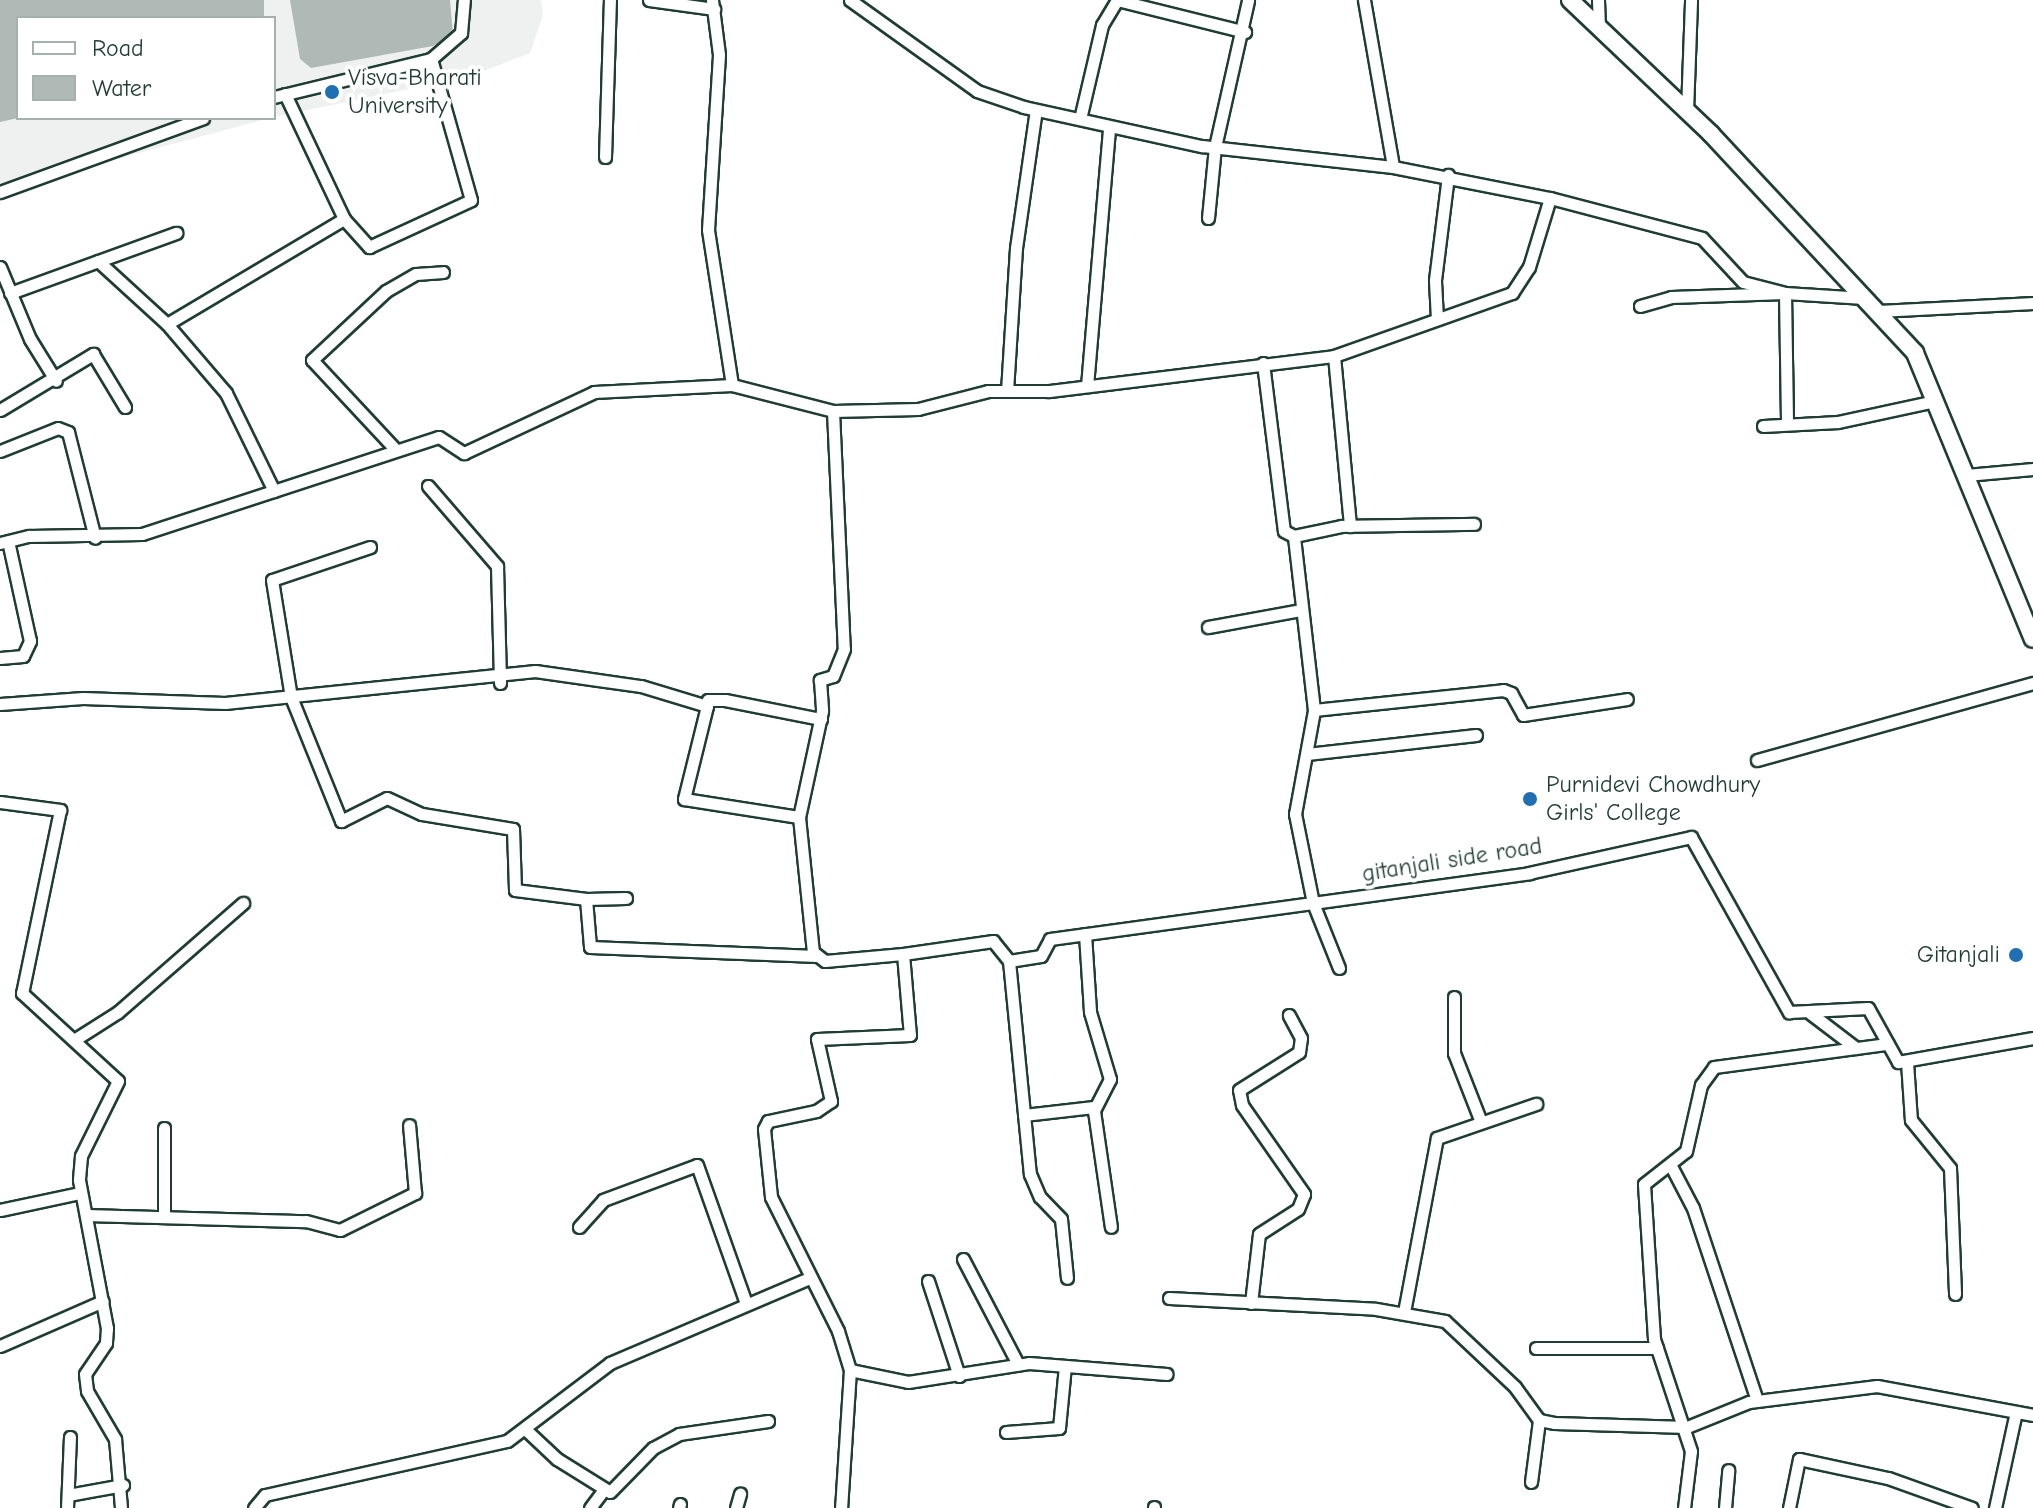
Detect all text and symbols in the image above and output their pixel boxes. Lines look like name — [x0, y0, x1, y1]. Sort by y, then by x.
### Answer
legend — [16, 16, 276, 120]
text: Road — [92, 34, 144, 62]
place label: Visva-Bharati University — [348, 64, 482, 120]
text: Water — [92, 74, 151, 102]
marker: Visva-Bharati University — [323, 83, 341, 101]
place label: Purnidevi Chowdhury Girls' College — [1546, 771, 1760, 827]
marker: Purnidevi Chowdhury Girls' College — [1521, 790, 1539, 808]
street label: gitanjali side road — [1360, 832, 1544, 888]
place label: Gitanjali — [1917, 941, 2000, 969]
marker: Gitanjali — [2007, 946, 2025, 964]

